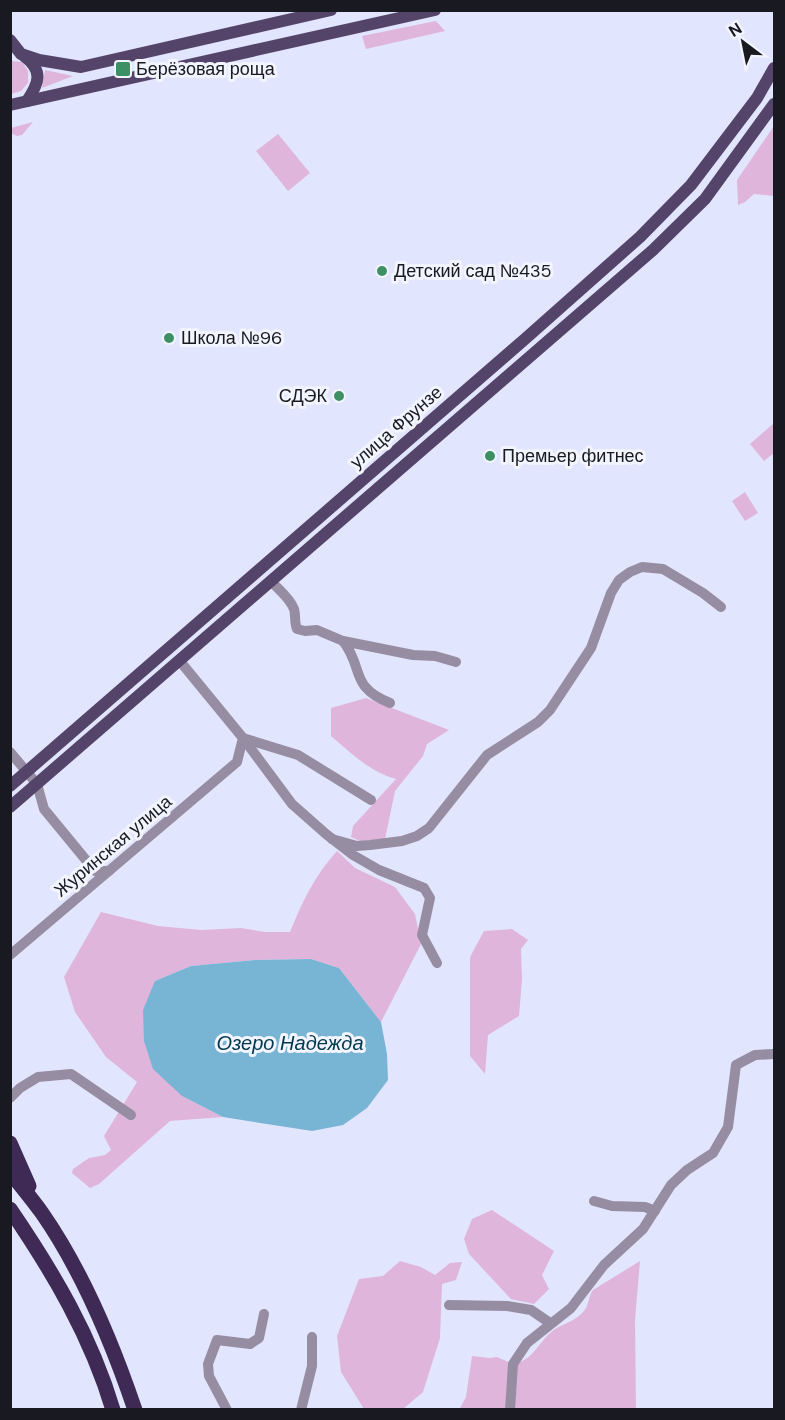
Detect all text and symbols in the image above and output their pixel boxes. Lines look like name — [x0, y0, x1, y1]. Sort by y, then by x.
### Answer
north arrow — [713, 12, 773, 72]
text: N — [725, 18, 746, 42]
place label: Берёзовая роща — [136, 57, 276, 81]
marker: Берёзовая роща — [114, 60, 132, 78]
place label: Детский сад №435 — [394, 259, 552, 283]
marker: Детский сад №435 — [375, 264, 389, 278]
place label: Школа №96 — [181, 326, 282, 350]
marker: Школа №96 — [162, 331, 176, 345]
street label: улица Фрунзе — [345, 380, 447, 474]
place label: СДЭК — [279, 384, 328, 408]
marker: СДЭК — [332, 389, 346, 403]
place label: Премьер фитнес — [502, 444, 644, 468]
marker: Премьер фитнес — [483, 449, 497, 463]
street label: Журинская улица — [49, 789, 178, 902]
water label: Озеро Надежда — [216, 1030, 364, 1056]

